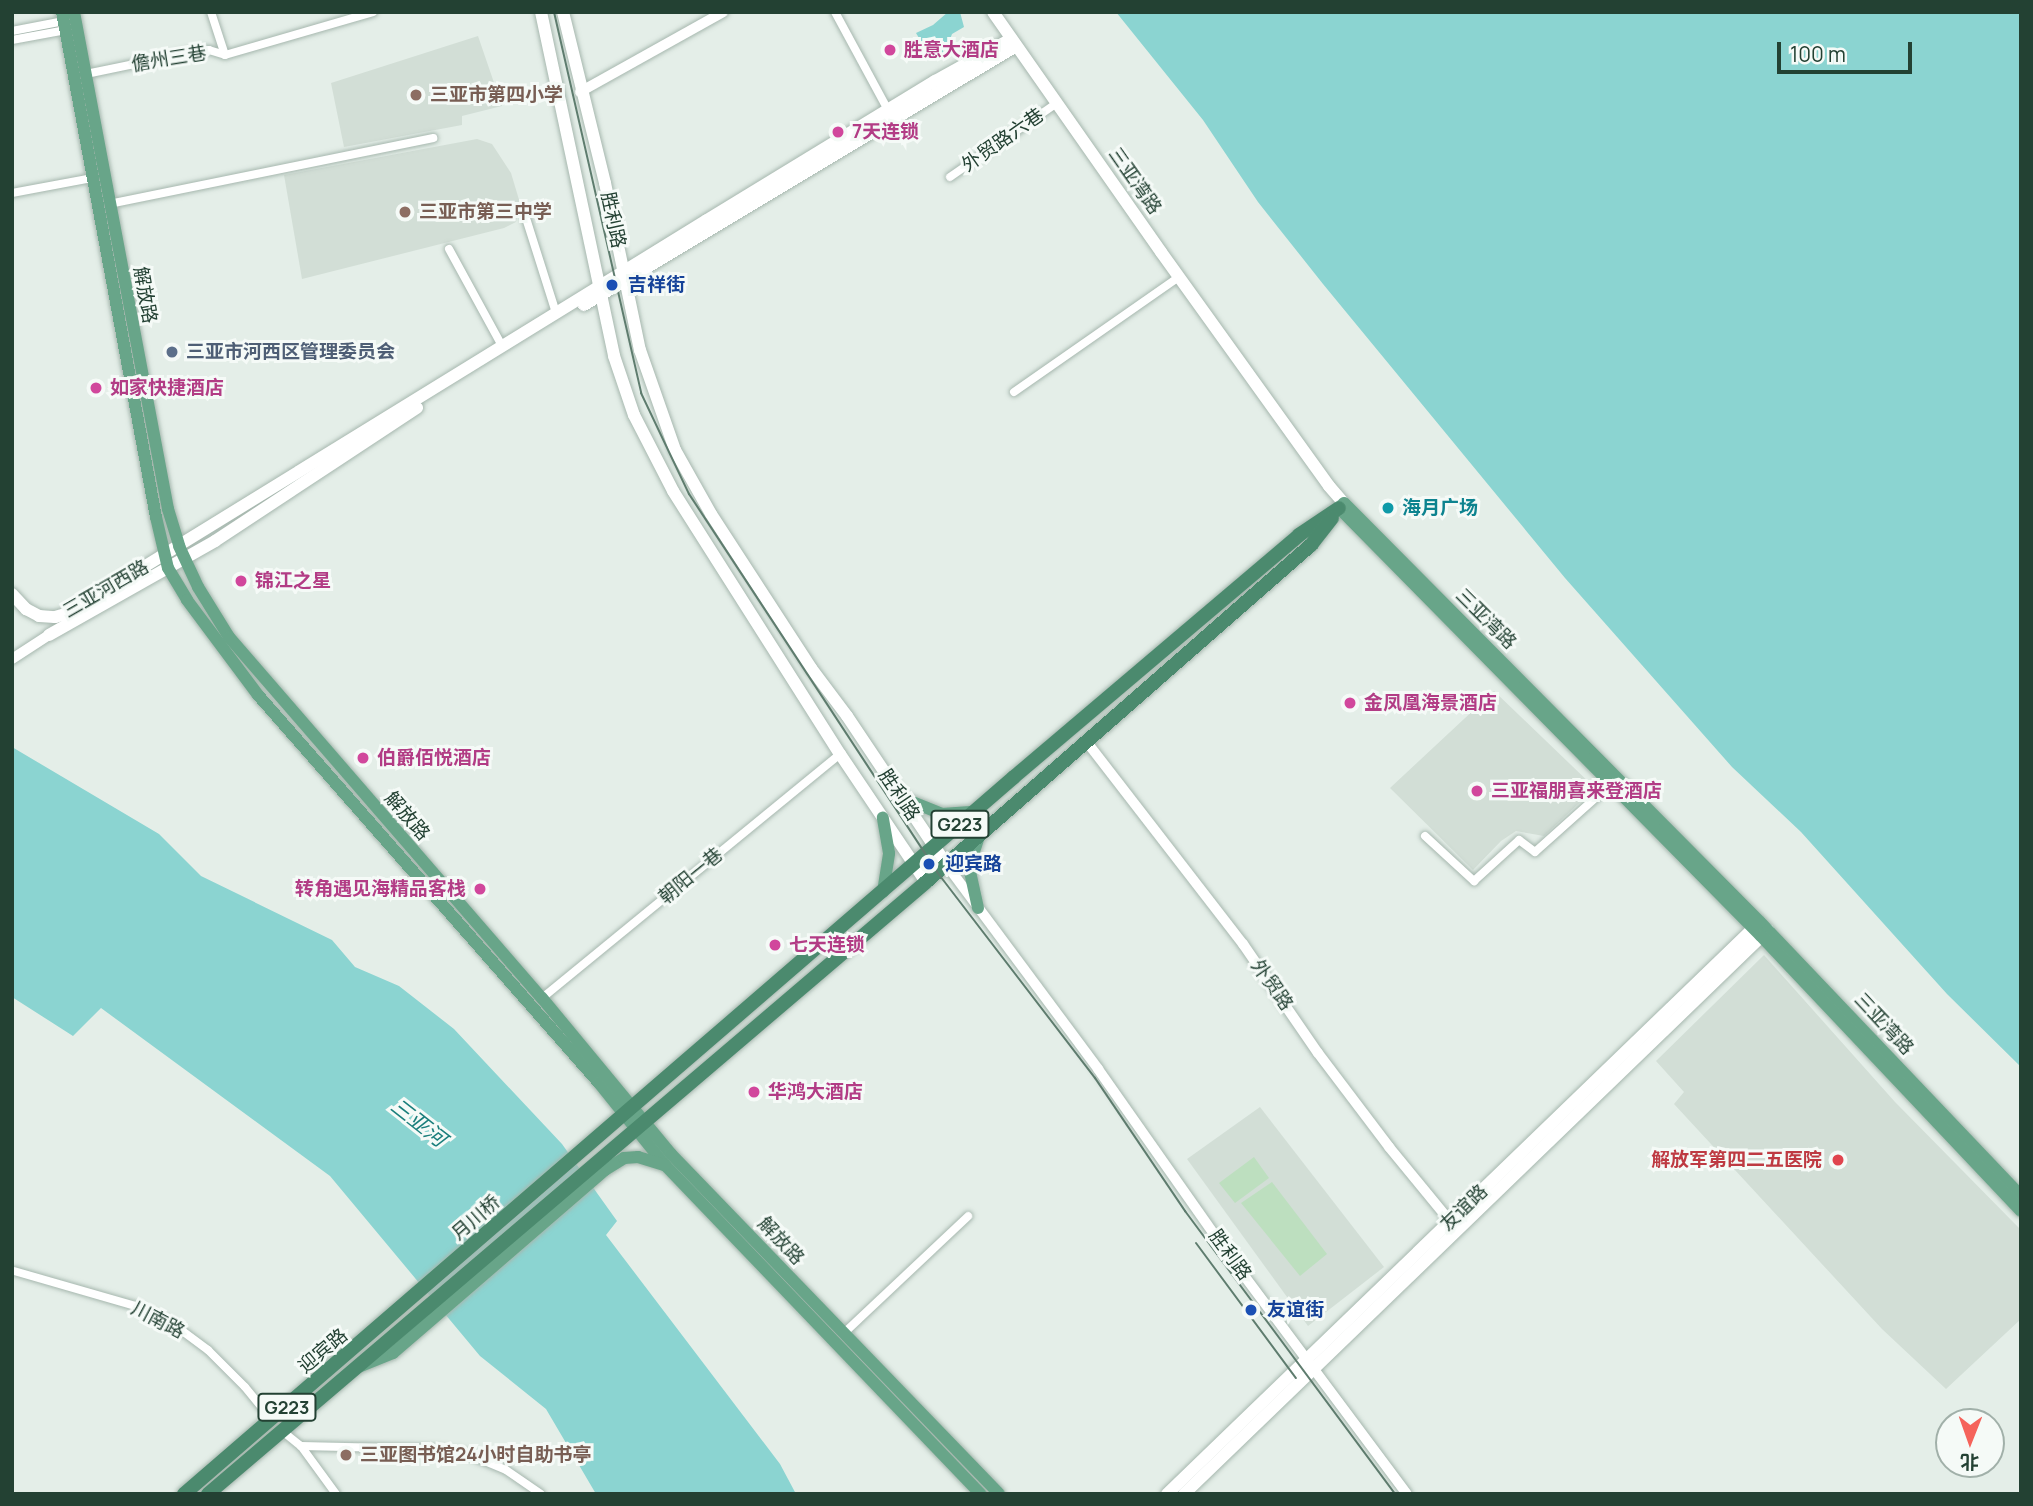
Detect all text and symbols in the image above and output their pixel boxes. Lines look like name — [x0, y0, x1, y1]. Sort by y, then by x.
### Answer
scale bar — [1781, 28, 1916, 72]
place label: 胜意大酒店 — [904, 39, 999, 61]
text: 100 m — [1790, 40, 1846, 68]
street label: 儋州三巷 — [130, 42, 208, 76]
marker: 胜意大酒店 — [882, 42, 898, 58]
place label: 三亚市第四小学 — [430, 84, 563, 106]
marker: 三亚市第四小学 — [408, 87, 424, 103]
street label: 外贸路六巷 — [958, 103, 1048, 177]
place label: 7天连锁 — [852, 121, 919, 143]
marker: 7天连锁 — [830, 124, 846, 140]
street label: 三亚湾路 — [1104, 143, 1166, 219]
street label: 胜利路 — [596, 190, 630, 250]
place label: 三亚市第三中学 — [419, 201, 552, 223]
marker: 三亚市第三中学 — [397, 204, 413, 220]
street label: 解放路 — [129, 265, 161, 325]
place label: 吉祥街 — [628, 274, 685, 296]
marker: 吉祥街 — [602, 275, 622, 295]
place label: 三亚市河西区管理委员会 — [186, 341, 395, 363]
marker: 三亚市河西区管理委员会 — [164, 344, 180, 360]
place label: 如家快捷酒店 — [110, 377, 224, 399]
marker: 如家快捷酒店 — [88, 380, 104, 396]
place label: 海月广场 — [1402, 497, 1478, 519]
marker: 海月广场 — [1380, 500, 1396, 516]
street label: 三亚河西路 — [59, 555, 153, 623]
place label: 锦江之星 — [255, 570, 331, 592]
marker: 锦江之星 — [233, 573, 249, 589]
street label: 三亚湾路 — [1451, 584, 1521, 654]
place label: 金凤凰海景酒店 — [1364, 692, 1497, 714]
marker: 金凤凰海景酒店 — [1342, 695, 1358, 711]
place label: 伯爵佰悦酒店 — [377, 747, 491, 769]
marker: 伯爵佰悦酒店 — [355, 750, 371, 766]
street label: 胜利路 — [874, 765, 924, 825]
place label: 三亚福朋喜来登酒店 — [1491, 780, 1662, 802]
marker: 三亚福朋喜来登酒店 — [1469, 783, 1485, 799]
street label: 解放路 — [380, 787, 434, 845]
road number: G223 — [930, 810, 990, 838]
street label: 朝阳一巷 — [654, 843, 728, 909]
place label: 迎宾路 — [945, 853, 1002, 875]
marker: 迎宾路 — [919, 854, 939, 874]
place label: 转角遇见海精品客栈 — [295, 878, 466, 900]
marker: 转角遇见海精品客栈 — [472, 881, 488, 897]
place label: 七天连锁 — [789, 934, 865, 956]
marker: 七天连锁 — [767, 937, 783, 953]
street label: 外贸路 — [1246, 955, 1298, 1015]
street label: 三亚湾路 — [1850, 988, 1918, 1060]
place label: 华鸿大酒店 — [768, 1081, 863, 1103]
marker: 华鸿大酒店 — [746, 1084, 762, 1100]
water label: 三亚河 — [386, 1093, 452, 1151]
place label: 解放军第四二五医院 — [1651, 1149, 1822, 1171]
marker: 解放军第四二五医院 — [1828, 1150, 1848, 1170]
street label: 友谊路 — [1436, 1180, 1492, 1236]
street label: 月川桥 — [447, 1191, 505, 1245]
street label: 解放路 — [753, 1212, 809, 1270]
street label: 胜利路 — [1204, 1225, 1256, 1285]
street label: 川南路 — [127, 1297, 189, 1343]
place label: 友谊街 — [1267, 1299, 1324, 1321]
marker: 友谊街 — [1241, 1300, 1261, 1320]
street label: 迎宾路 — [294, 1324, 352, 1378]
road number: G223 — [257, 1392, 317, 1422]
north arrow — [1935, 1408, 2005, 1478]
place label: 三亚图书馆24小时自助书亭 — [360, 1444, 591, 1466]
marker: 三亚图书馆24小时自助书亭 — [338, 1447, 354, 1463]
text: 北 — [1960, 1449, 1979, 1475]

